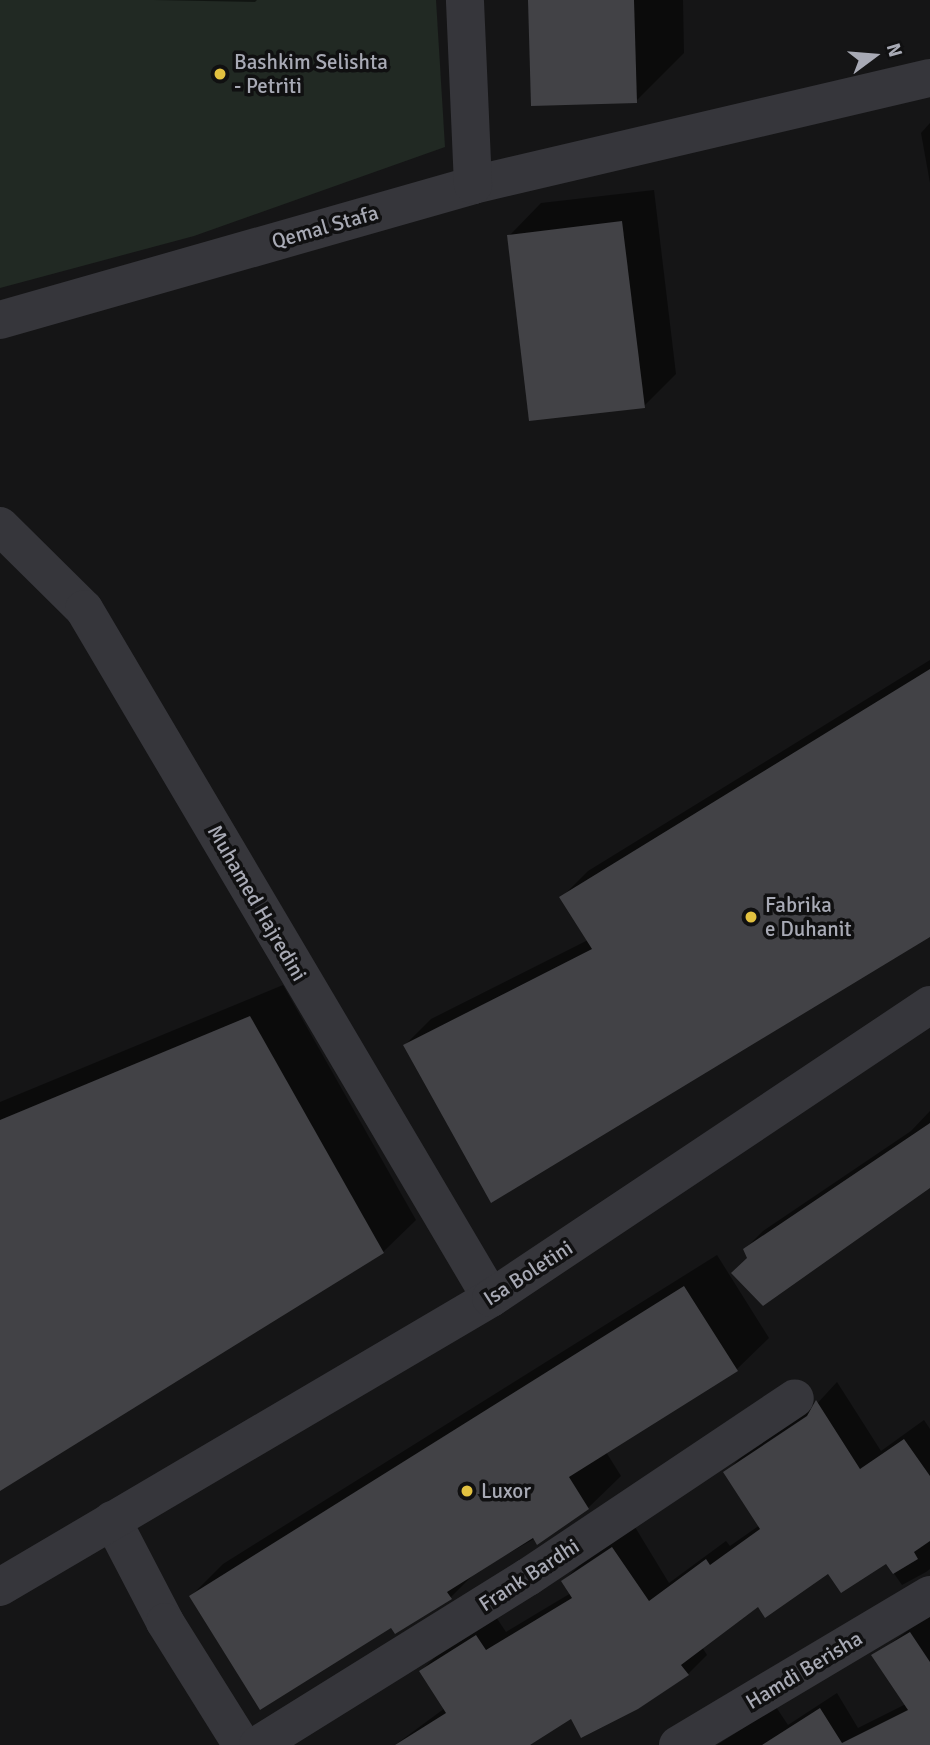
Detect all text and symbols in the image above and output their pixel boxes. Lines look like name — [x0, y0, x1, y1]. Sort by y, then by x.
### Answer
north arrow — [839, 21, 909, 91]
text: N — [881, 41, 908, 60]
place label: Bashkim Selishta - Petriti — [234, 49, 388, 99]
marker: Bashkim Selishta - Petriti — [212, 66, 228, 82]
street label: Qemal Stafa — [269, 200, 381, 254]
street label: Muhamed Hajredini — [202, 821, 312, 985]
place label: Fabrika e Duhanit — [765, 892, 852, 942]
marker: Fabrika e Duhanit — [743, 909, 759, 925]
street label: Isa Boletini — [479, 1235, 577, 1311]
place label: Luxor — [481, 1478, 531, 1504]
marker: Luxor — [459, 1483, 475, 1499]
street label: Frank Bardhi — [474, 1533, 584, 1617]
street label: Hamdi Berisha — [741, 1625, 867, 1715]

